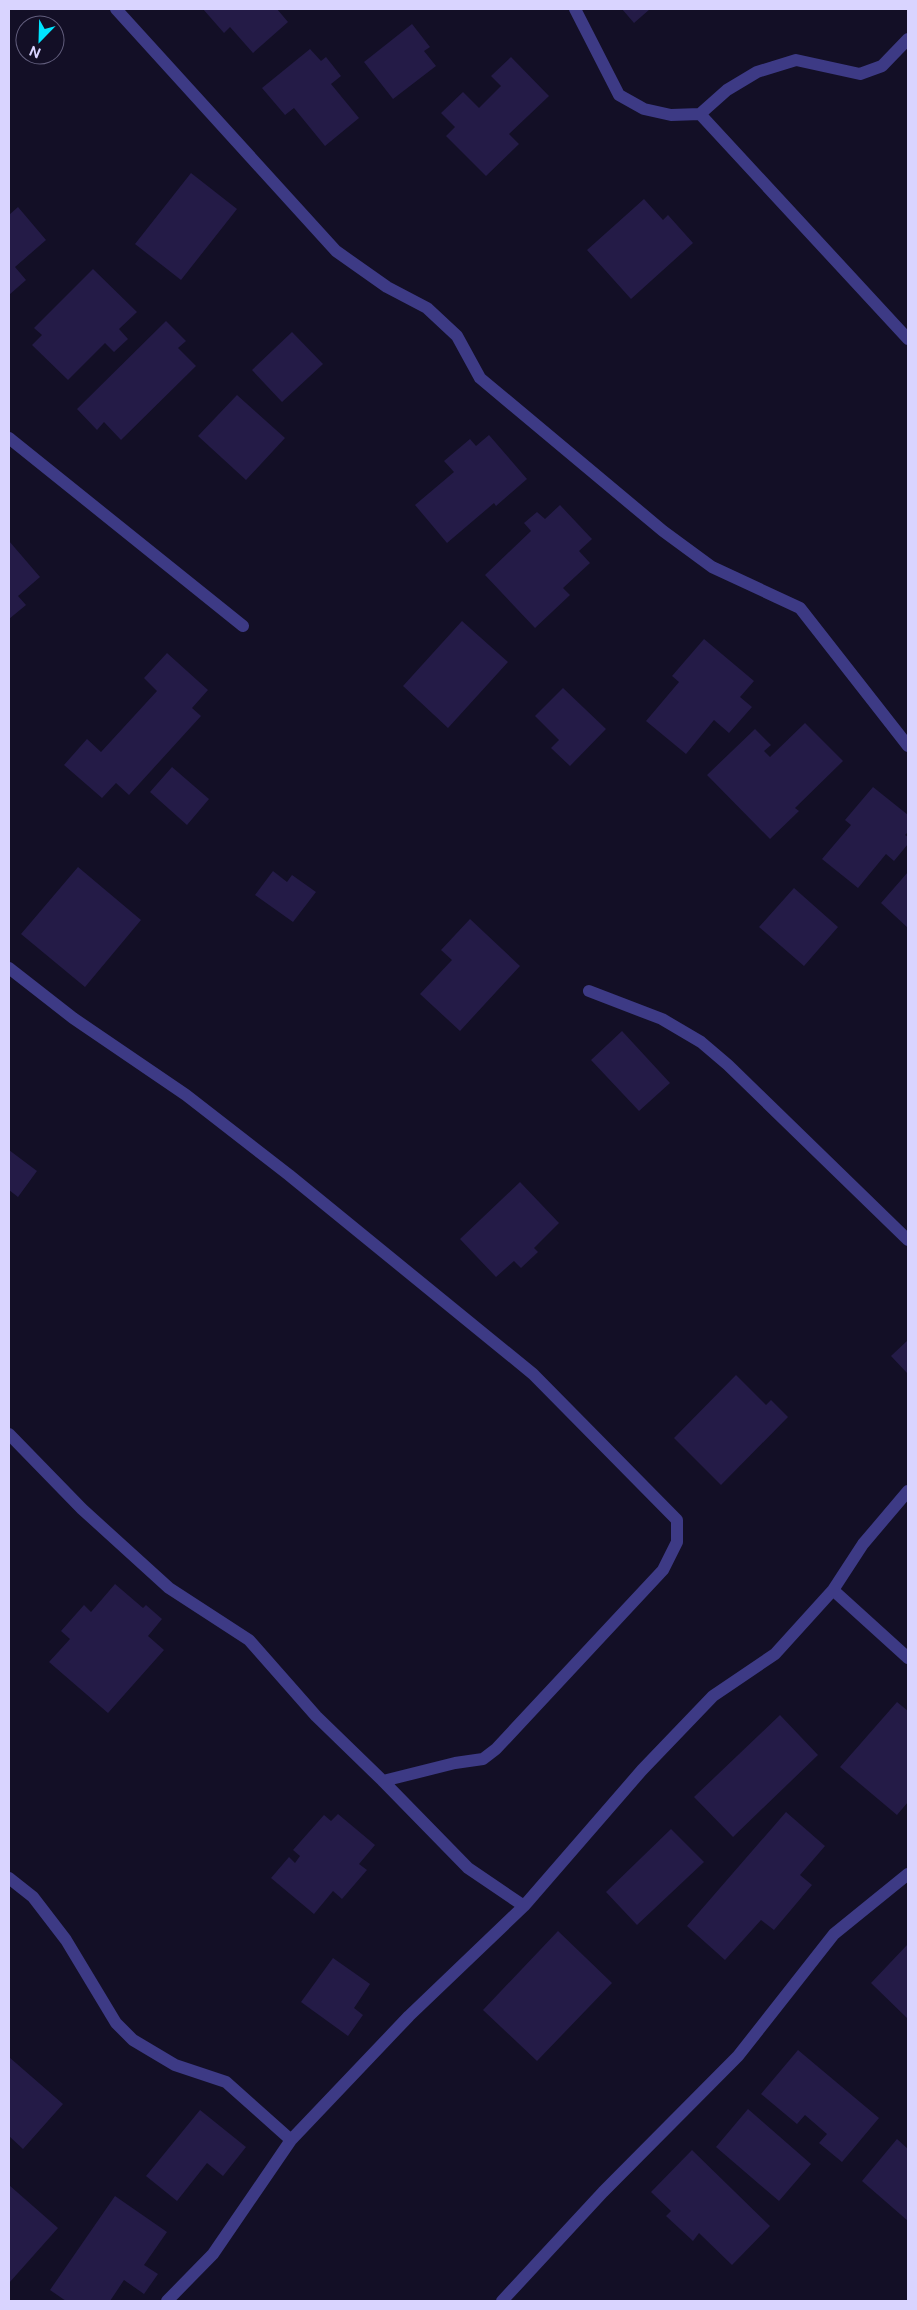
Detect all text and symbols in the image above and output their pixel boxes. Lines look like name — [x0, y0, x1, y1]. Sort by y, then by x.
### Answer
north arrow — [15, 15, 65, 65]
text: N — [27, 42, 43, 61]

